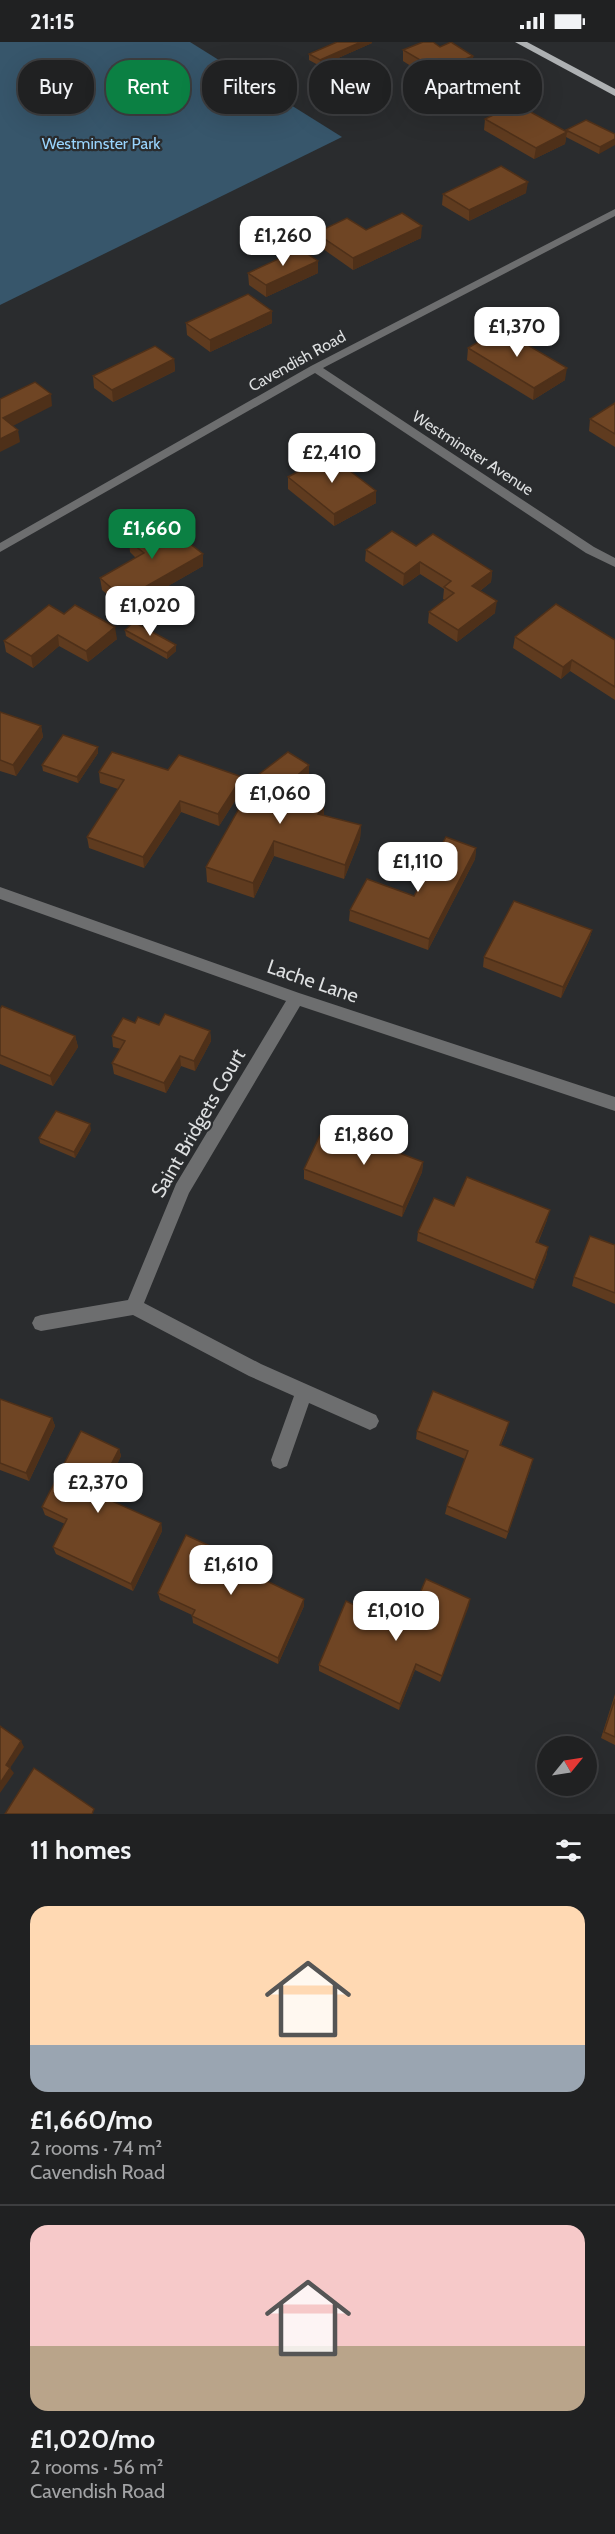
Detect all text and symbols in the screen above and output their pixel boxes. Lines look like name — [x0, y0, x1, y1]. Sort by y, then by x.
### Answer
text: 21:15 — [30, 8, 75, 35]
chip: Buy — [18, 60, 94, 114]
chip: Rent — [106, 60, 190, 114]
chip: Filters — [202, 60, 297, 114]
chip: New — [309, 60, 391, 114]
chip: Apartment — [403, 60, 542, 114]
park label: Westminster Park — [42, 134, 161, 153]
pin: £1,260 — [234, 216, 332, 267]
text: £1,260 — [254, 223, 312, 247]
pin: £1,370 — [468, 307, 566, 358]
text: £1,370 — [488, 314, 546, 338]
street label: Cavendish Road — [245, 327, 349, 395]
street label: Westminster Avenue — [409, 407, 537, 499]
pin: £2,410 — [283, 433, 381, 484]
text: £2,410 — [302, 440, 362, 464]
pin: £1,660 — [103, 509, 201, 560]
text: £1,660 — [122, 516, 182, 540]
pin: £1,020 — [101, 586, 199, 637]
text: £1,020 — [119, 593, 181, 617]
pin: £1,060 — [231, 774, 329, 825]
text: £1,060 — [249, 781, 311, 805]
pin: £1,110 — [369, 842, 467, 893]
text: £1,110 — [393, 849, 443, 873]
street label: Lache Lane — [264, 954, 362, 1008]
street label: Saint Bridgets Court — [146, 1044, 250, 1202]
pin: £1,860 — [315, 1115, 413, 1166]
text: £1,860 — [334, 1122, 394, 1146]
pin: £2,370 — [49, 1463, 147, 1514]
text: £2,370 — [68, 1470, 128, 1494]
pin: £1,610 — [182, 1545, 280, 1596]
text: £1,610 — [203, 1552, 259, 1576]
pin: £1,010 — [347, 1591, 445, 1642]
text: £1,010 — [367, 1598, 425, 1622]
north arrow — [537, 1736, 597, 1796]
map controls — [537, 1736, 597, 1796]
text: 11 homes — [30, 1834, 131, 1866]
icon: filters — [552, 1834, 585, 1867]
icon: home — [254, 1945, 362, 2053]
text: £1,660/mo — [30, 2104, 152, 2136]
text: 2 rooms · 74 m² — [30, 2136, 162, 2160]
text: Cavendish Road — [30, 2160, 165, 2184]
icon: home — [254, 2264, 362, 2372]
text: £1,020/mo — [30, 2423, 155, 2455]
text: 2 rooms · 56 m² — [30, 2455, 163, 2479]
text: Cavendish Road — [30, 2479, 165, 2503]

